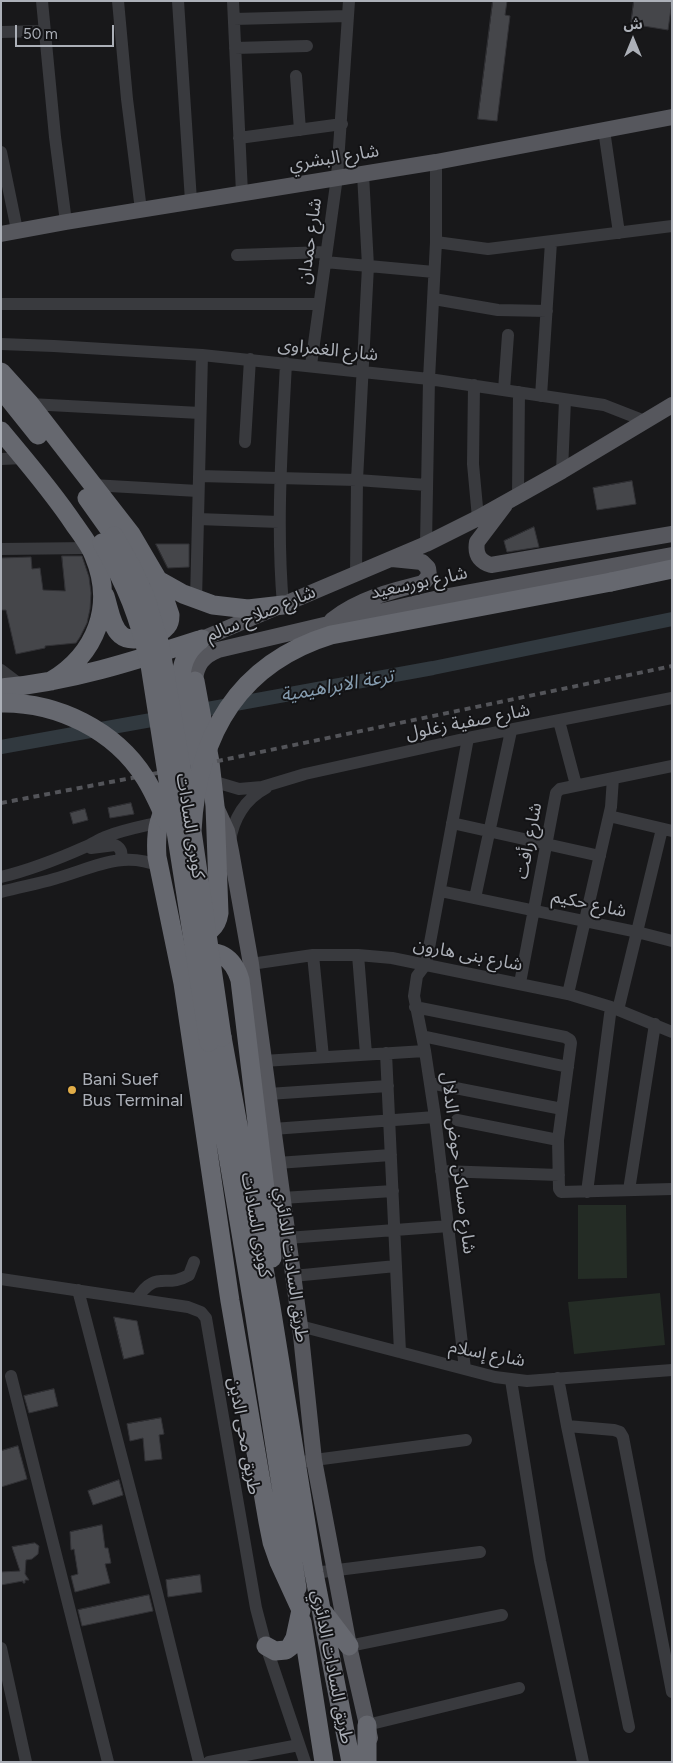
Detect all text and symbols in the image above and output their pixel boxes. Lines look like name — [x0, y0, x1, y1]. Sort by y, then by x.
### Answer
scale bar — [18, 15, 116, 47]
north arrow — [608, 15, 658, 65]
text: ش — [623, 16, 643, 33]
text: 50 m — [23, 25, 58, 43]
street label: شارع البشري — [287, 140, 381, 176]
street label: شارع حمدان — [293, 197, 327, 285]
street label: شارع الغمراوى — [277, 334, 379, 366]
street label: شارع بورسعيد — [368, 562, 470, 604]
street label: شارع صلاح سالم — [203, 581, 319, 647]
water label: ترعة الابراهيمية — [279, 665, 395, 707]
street label: شارع صفية زغلول — [404, 699, 532, 745]
street label: كوبرى السادات — [171, 772, 209, 880]
street label: شارع رأفت — [511, 801, 547, 881]
street label: شارع حكيم — [550, 886, 628, 922]
street label: شارع بنى هارون — [412, 934, 524, 976]
place label: Bani Suef Bus Terminal — [82, 1069, 183, 1112]
street label: شارع مساكن حوض الدلال — [436, 1071, 480, 1255]
marker: Bani Suef Bus Terminal — [66, 1084, 78, 1096]
street label: كوبرى السادات — [236, 1171, 276, 1279]
street label: طريق السادات الدائري — [269, 1186, 313, 1344]
street label: شارع إسلام — [447, 1336, 527, 1372]
street label: طريق محى الدين — [223, 1376, 265, 1496]
street label: طريق السادات الدائري — [306, 1588, 358, 1746]

